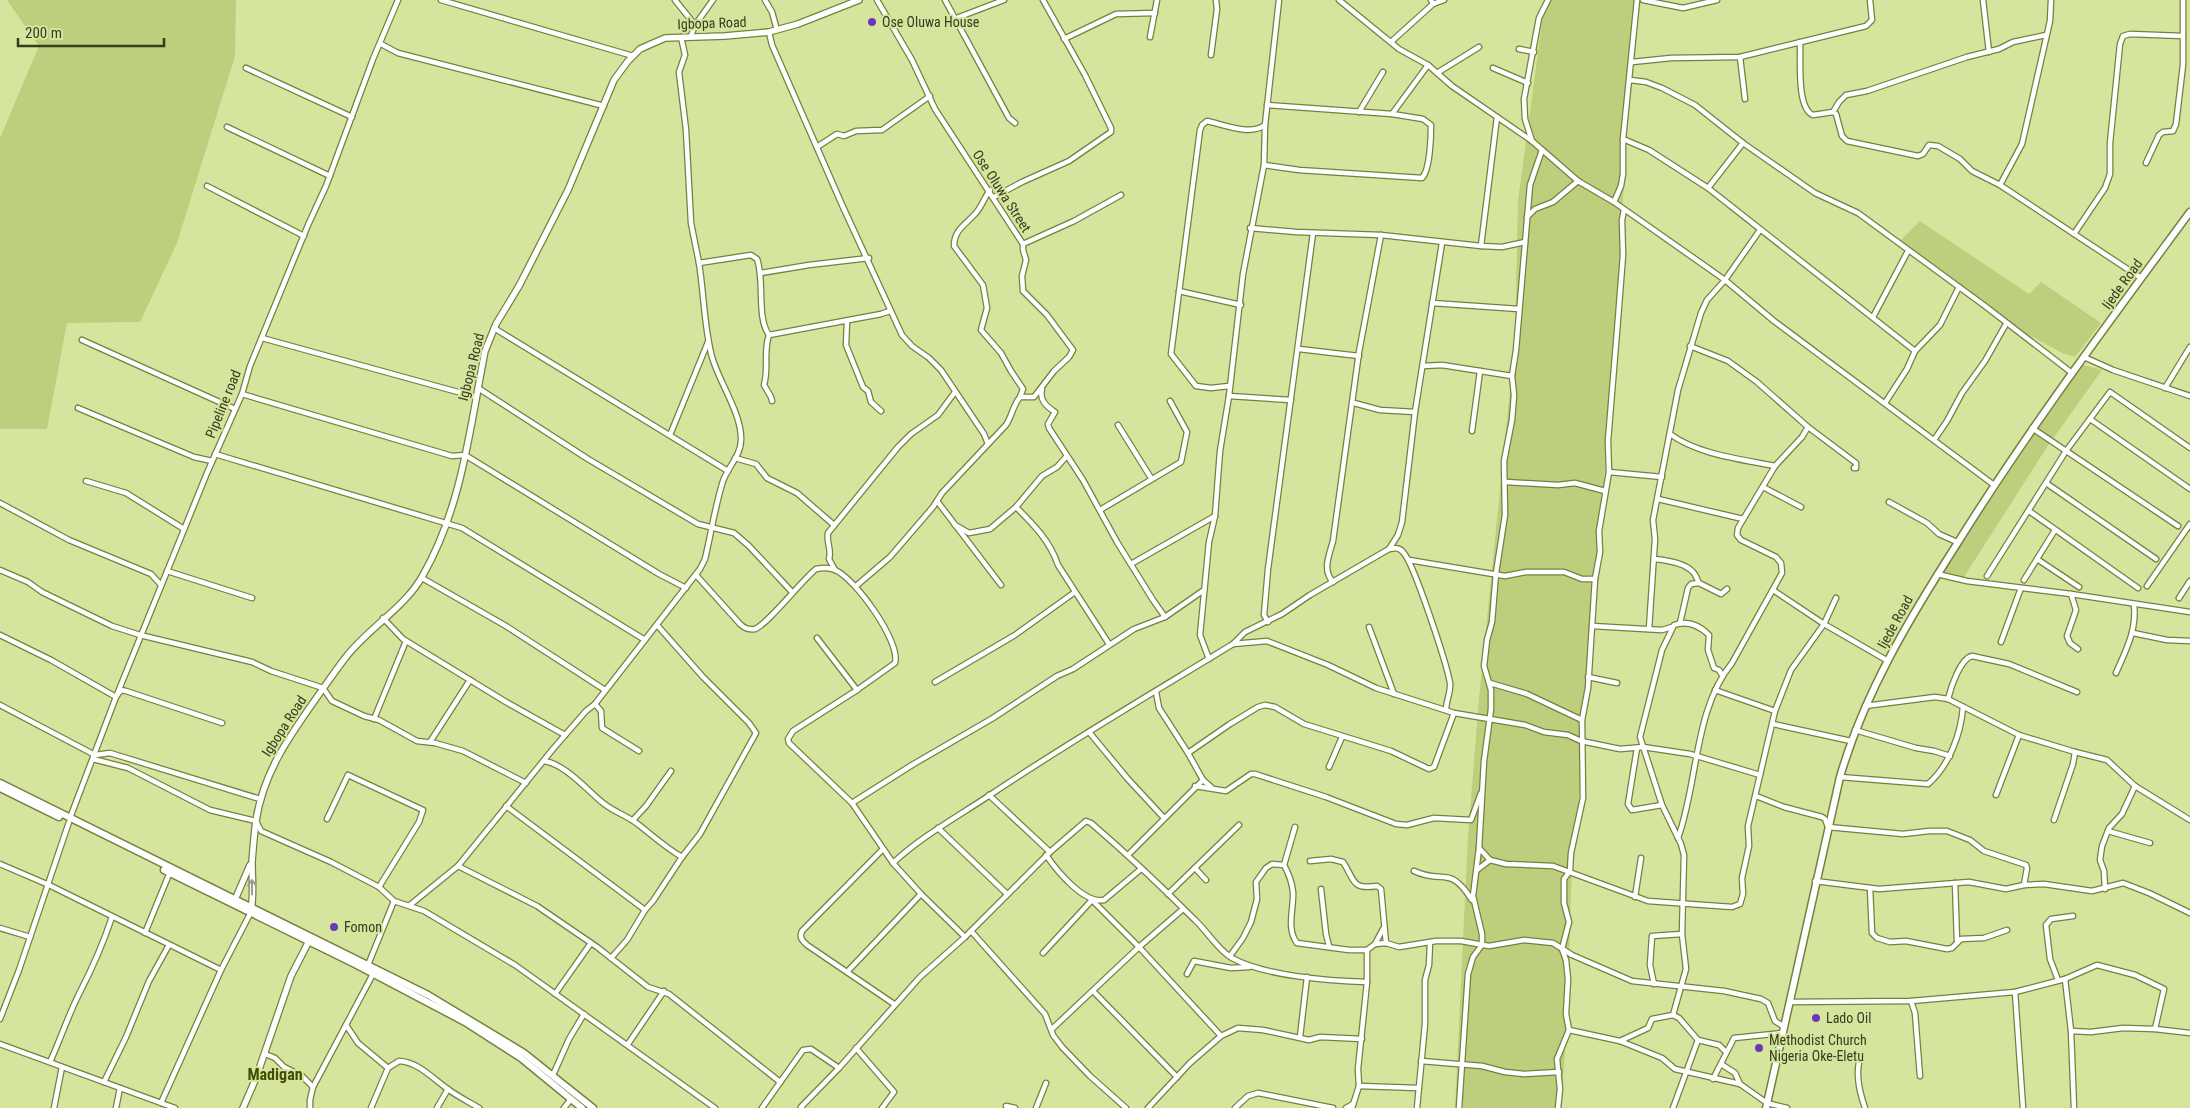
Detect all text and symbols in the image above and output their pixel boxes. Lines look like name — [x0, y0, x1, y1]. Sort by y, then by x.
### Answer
street label: Igbopa Road — [677, 14, 747, 32]
place label: Ose Oluwa House — [882, 14, 980, 30]
scale bar — [18, 15, 164, 47]
marker: Ose Oluwa House — [866, 16, 878, 28]
text: 200 m — [25, 24, 62, 42]
street label: Ose Oluwa Street — [969, 147, 1035, 235]
street label: Ijede Road — [2098, 256, 2146, 312]
street label: Igbopa Road — [455, 331, 487, 403]
street label: Pipeline road — [202, 368, 244, 440]
street label: Ijede Road — [1874, 593, 1916, 651]
street label: Igbopa Road — [258, 693, 310, 759]
one-way arrow — [247, 879, 257, 895]
place label: Fomon — [344, 919, 382, 935]
marker: Fomon — [328, 921, 340, 933]
place label: Lado Oil — [1826, 1010, 1871, 1026]
marker: Lado Oil — [1810, 1012, 1822, 1024]
place label: Methodist Church Nigeria Oke-Eletu — [1769, 1032, 1867, 1064]
marker: Methodist Church Nigeria Oke-Eletu — [1753, 1042, 1765, 1054]
district label: Madigan — [247, 1065, 303, 1084]

